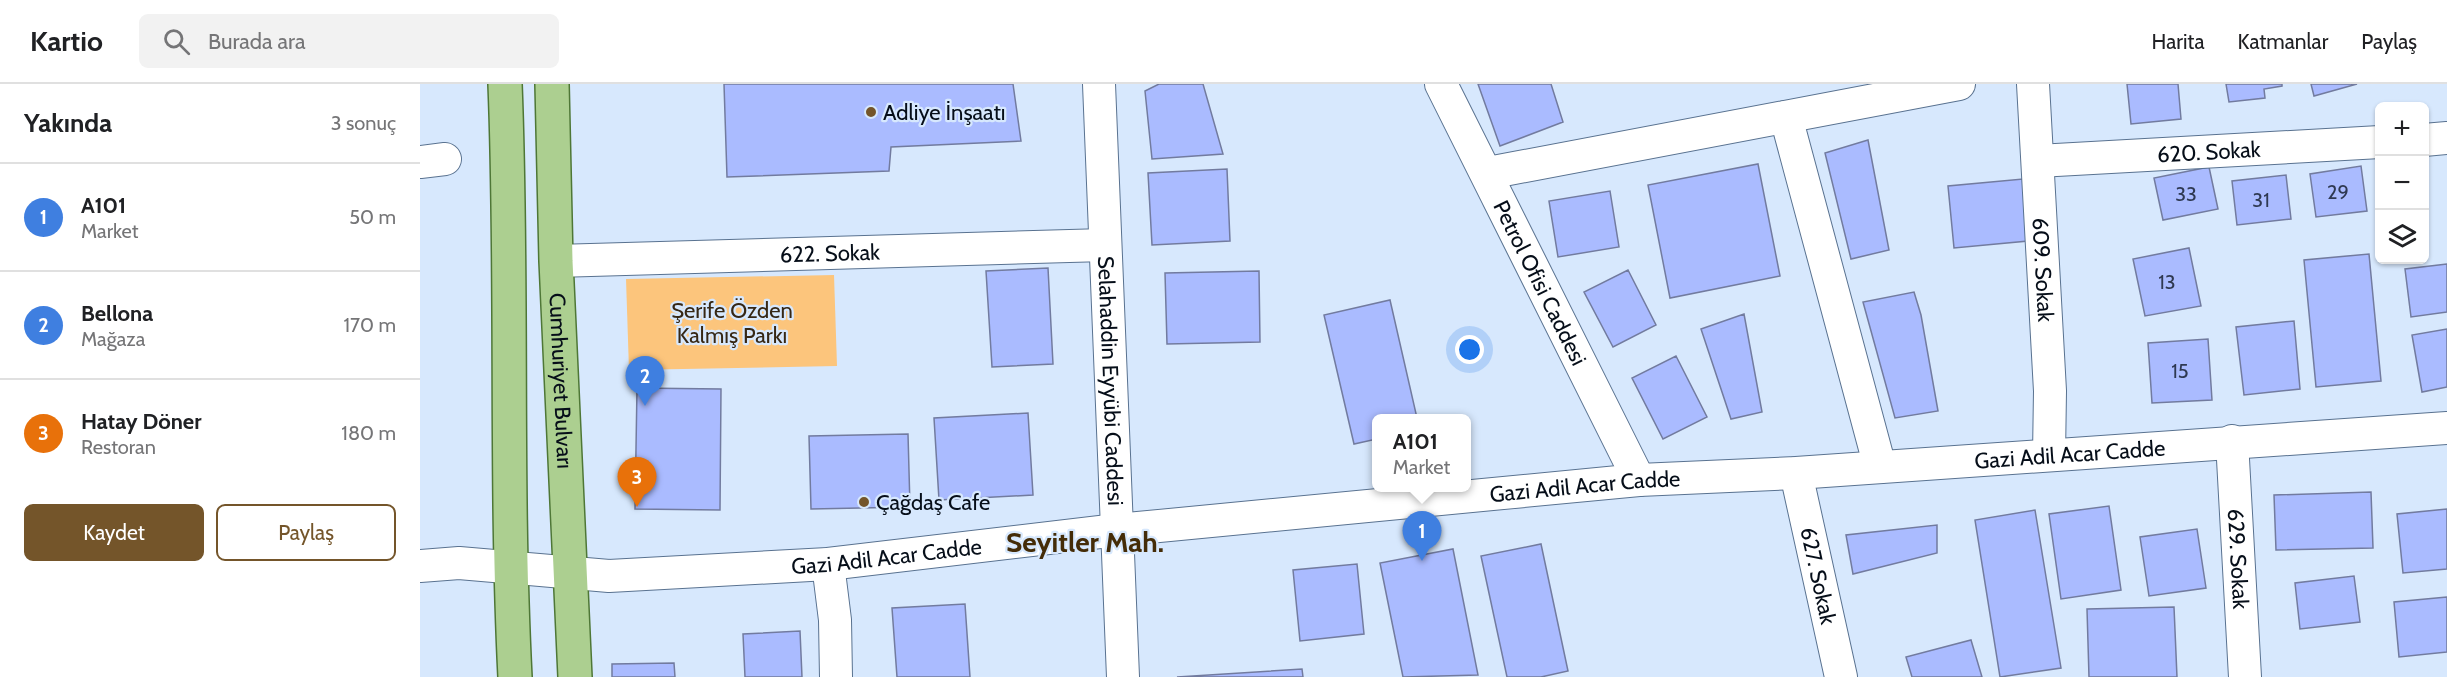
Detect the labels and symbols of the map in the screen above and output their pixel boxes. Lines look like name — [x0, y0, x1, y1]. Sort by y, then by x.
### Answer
place label: Adliye İnşaatı — [883, 99, 1005, 126]
marker: Adliye İnşaatı — [864, 105, 878, 119]
street label: 620. Sokak — [2156, 135, 2261, 168]
house number: 29 — [2327, 180, 2349, 204]
house number: 33 — [2175, 182, 2197, 206]
house number: 31 — [2252, 188, 2270, 212]
street label: Petrol Ofisi Caddesi — [1488, 196, 1593, 370]
street label: 609. Sokak — [2027, 217, 2060, 323]
street label: 622. Sokak — [779, 238, 881, 268]
street label: Selahaddin Eyyübi Caddesi — [1092, 255, 1130, 506]
house number: 13 — [2158, 270, 2176, 294]
street label: Cumhuriyet Bulvarı — [544, 292, 579, 469]
park label: Şerife Özden Kalmış Parkı — [671, 297, 793, 349]
your location — [1455, 335, 1484, 364]
pin: 2 — [626, 356, 664, 406]
house number: 15 — [2171, 359, 2189, 383]
street label: Gazi Adil Acar Cadde — [1973, 434, 2166, 474]
pin: 3 — [618, 458, 656, 507]
street label: Gazi Adil Acar Cadde — [1488, 465, 1681, 508]
place label: Çağdaş Cafe — [876, 489, 990, 516]
marker: Çağdaş Cafe — [857, 495, 871, 509]
street label: 629. Sokak — [2222, 508, 2255, 610]
pin: 1 — [1402, 512, 1442, 561]
street label: 627. Sokak — [1795, 524, 1842, 627]
district label: Seyitler Mah. — [1006, 525, 1164, 559]
street label: Gazi Adil Acar Cadde — [791, 533, 983, 579]

